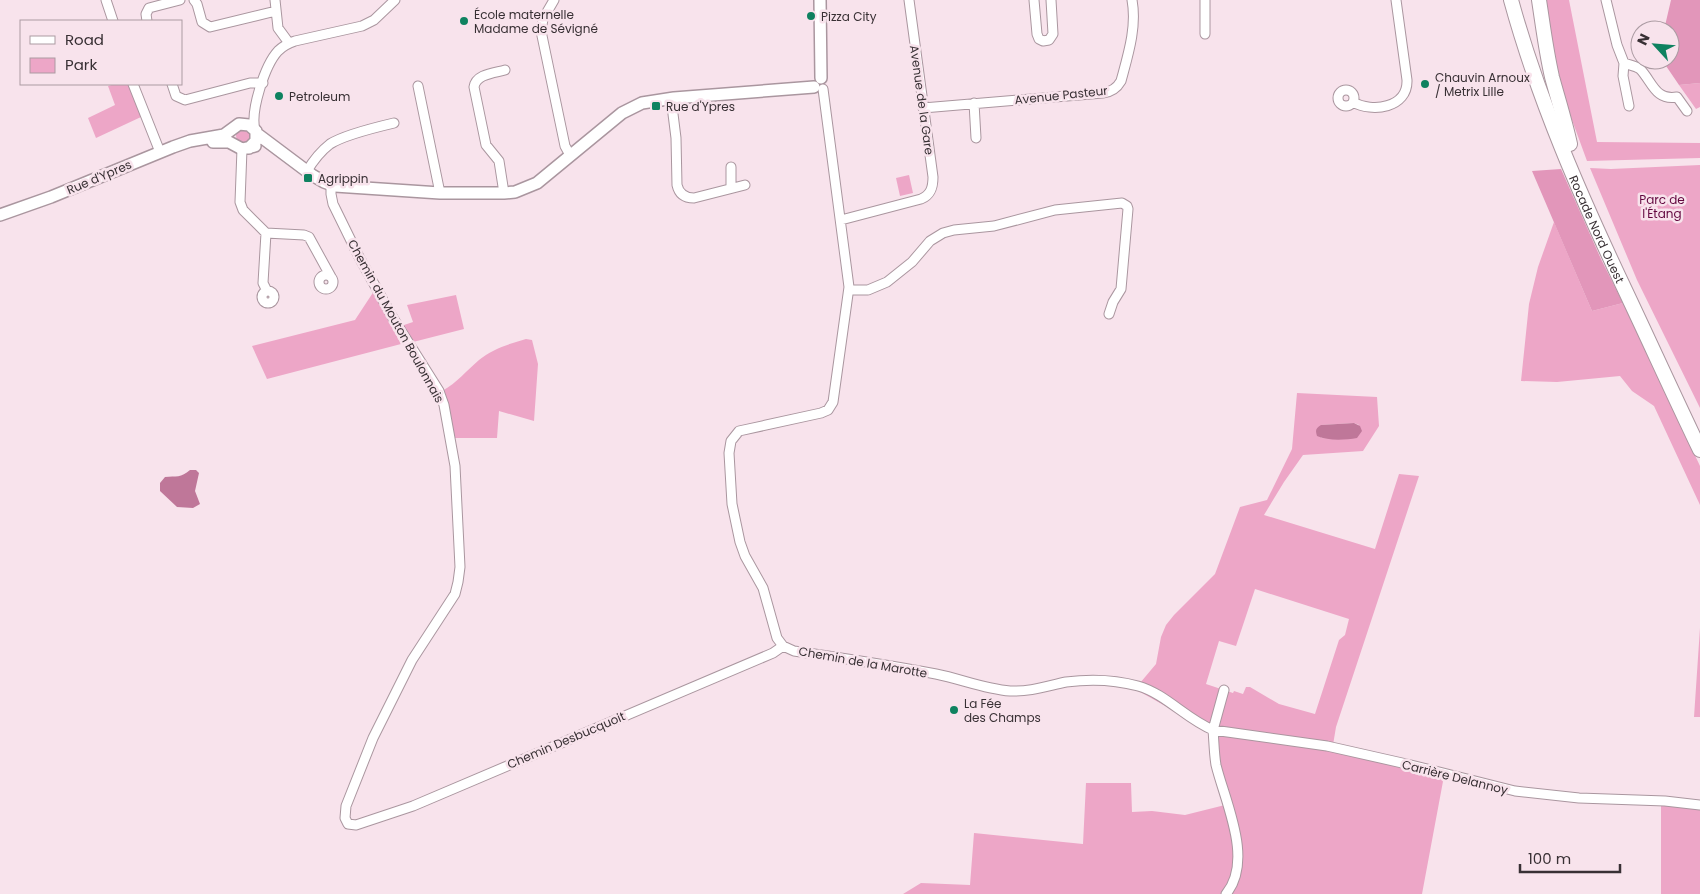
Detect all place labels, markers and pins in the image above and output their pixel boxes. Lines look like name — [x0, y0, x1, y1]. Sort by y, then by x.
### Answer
place label: École maternelle Madame de Sévigné — [474, 6, 598, 37]
place label: Pizza City — [821, 8, 877, 25]
marker: Pizza City — [805, 10, 817, 22]
marker: École maternelle Madame de Sévigné — [458, 15, 470, 27]
place label: Chauvin Arnoux / Metrix Lille — [1435, 69, 1530, 100]
marker: Chauvin Arnoux / Metrix Lille — [1419, 78, 1431, 90]
place label: Petroleum — [289, 88, 350, 105]
marker: Petroleum — [273, 90, 285, 102]
place label: Rue d'Ypres — [666, 98, 735, 115]
marker: Rue d'Ypres — [650, 100, 662, 112]
place label: Agrippin — [318, 170, 368, 187]
marker: Agrippin — [302, 172, 314, 184]
place label: La Fée des Champs — [964, 695, 1041, 726]
marker: La Fée des Champs — [948, 704, 960, 716]

